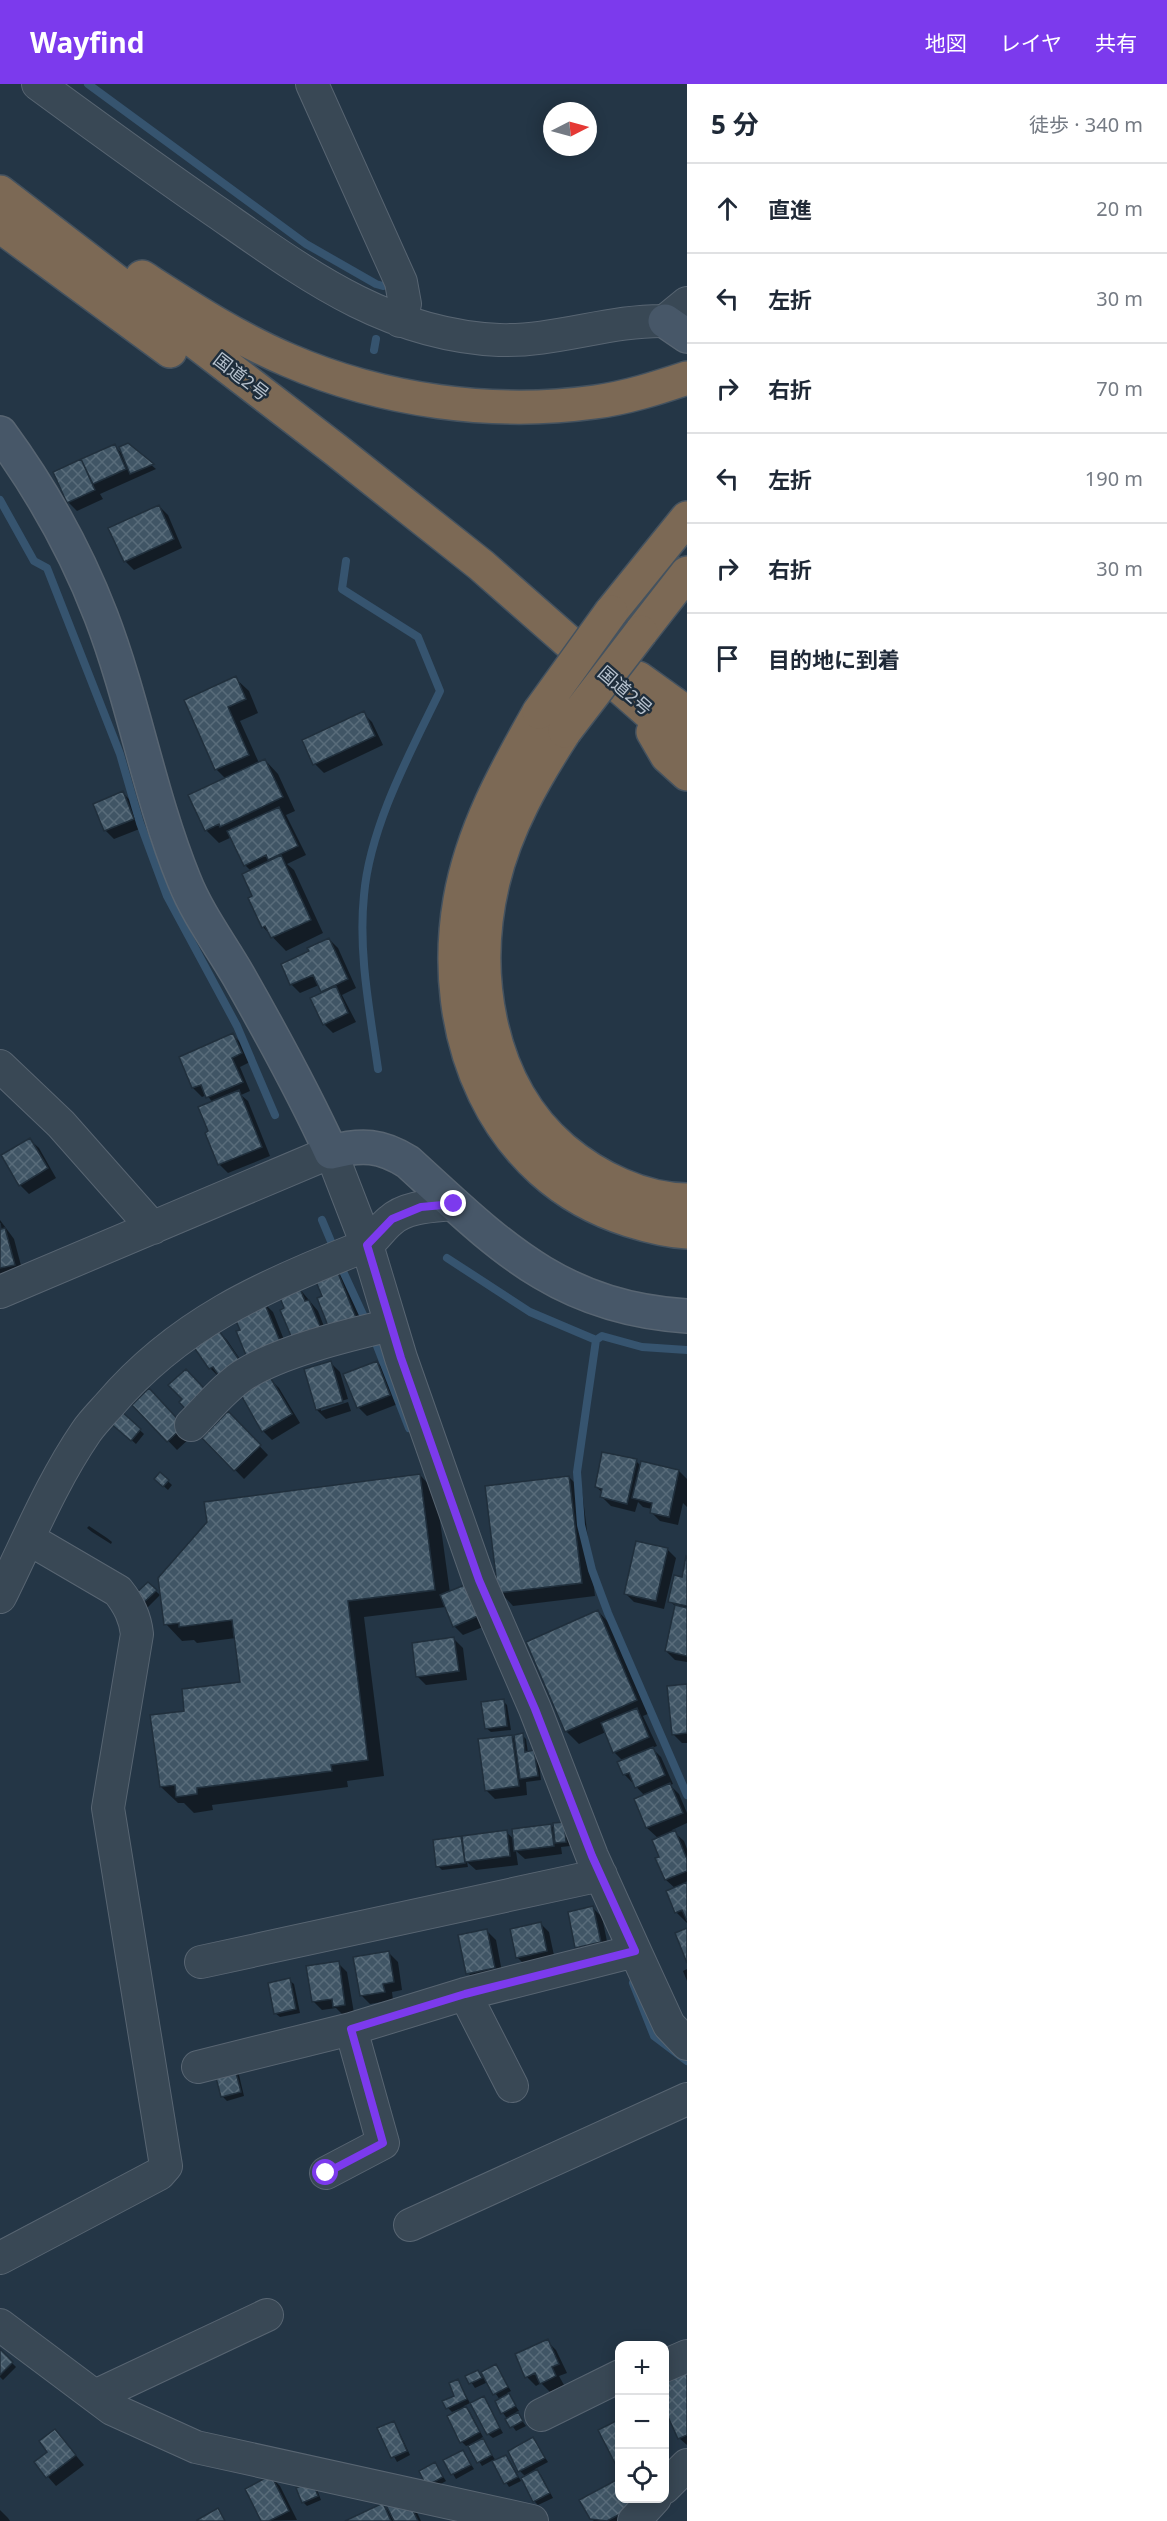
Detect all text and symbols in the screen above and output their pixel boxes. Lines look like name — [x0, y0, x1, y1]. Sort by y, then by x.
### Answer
text: Wayfind — [30, 23, 144, 61]
text: 地図 — [925, 29, 967, 57]
text: レイヤ — [1000, 29, 1062, 57]
text: 共有 — [1095, 29, 1137, 57]
north arrow — [543, 102, 597, 156]
text: 5 分 — [711, 106, 759, 142]
text: 徒歩 · 340 m — [1029, 111, 1143, 138]
icon: ahead — [711, 192, 744, 225]
text: 直進 — [768, 194, 812, 224]
text: 20 m — [1096, 195, 1143, 222]
icon: left — [711, 282, 744, 315]
text: 左折 — [768, 284, 812, 314]
text: 30 m — [1096, 285, 1143, 312]
street label: 国道2号 — [209, 347, 274, 405]
icon: right — [711, 372, 744, 405]
text: 右折 — [768, 374, 812, 404]
text: 70 m — [1096, 375, 1143, 402]
icon: left — [711, 462, 744, 495]
text: 左折 — [768, 464, 812, 494]
text: 190 m — [1085, 465, 1143, 492]
icon: right — [711, 552, 744, 585]
text: 右折 — [768, 554, 812, 584]
text: 30 m — [1096, 555, 1143, 582]
icon: arrive — [711, 642, 744, 675]
text: 目的地に到着 — [768, 644, 900, 674]
street label: 国道2号 — [594, 660, 658, 720]
route end — [440, 1190, 466, 1216]
route start — [312, 2159, 338, 2185]
map controls — [615, 2341, 669, 2503]
button: + — [615, 2341, 669, 2395]
button: − — [615, 2395, 669, 2449]
button: locate — [615, 2449, 669, 2503]

